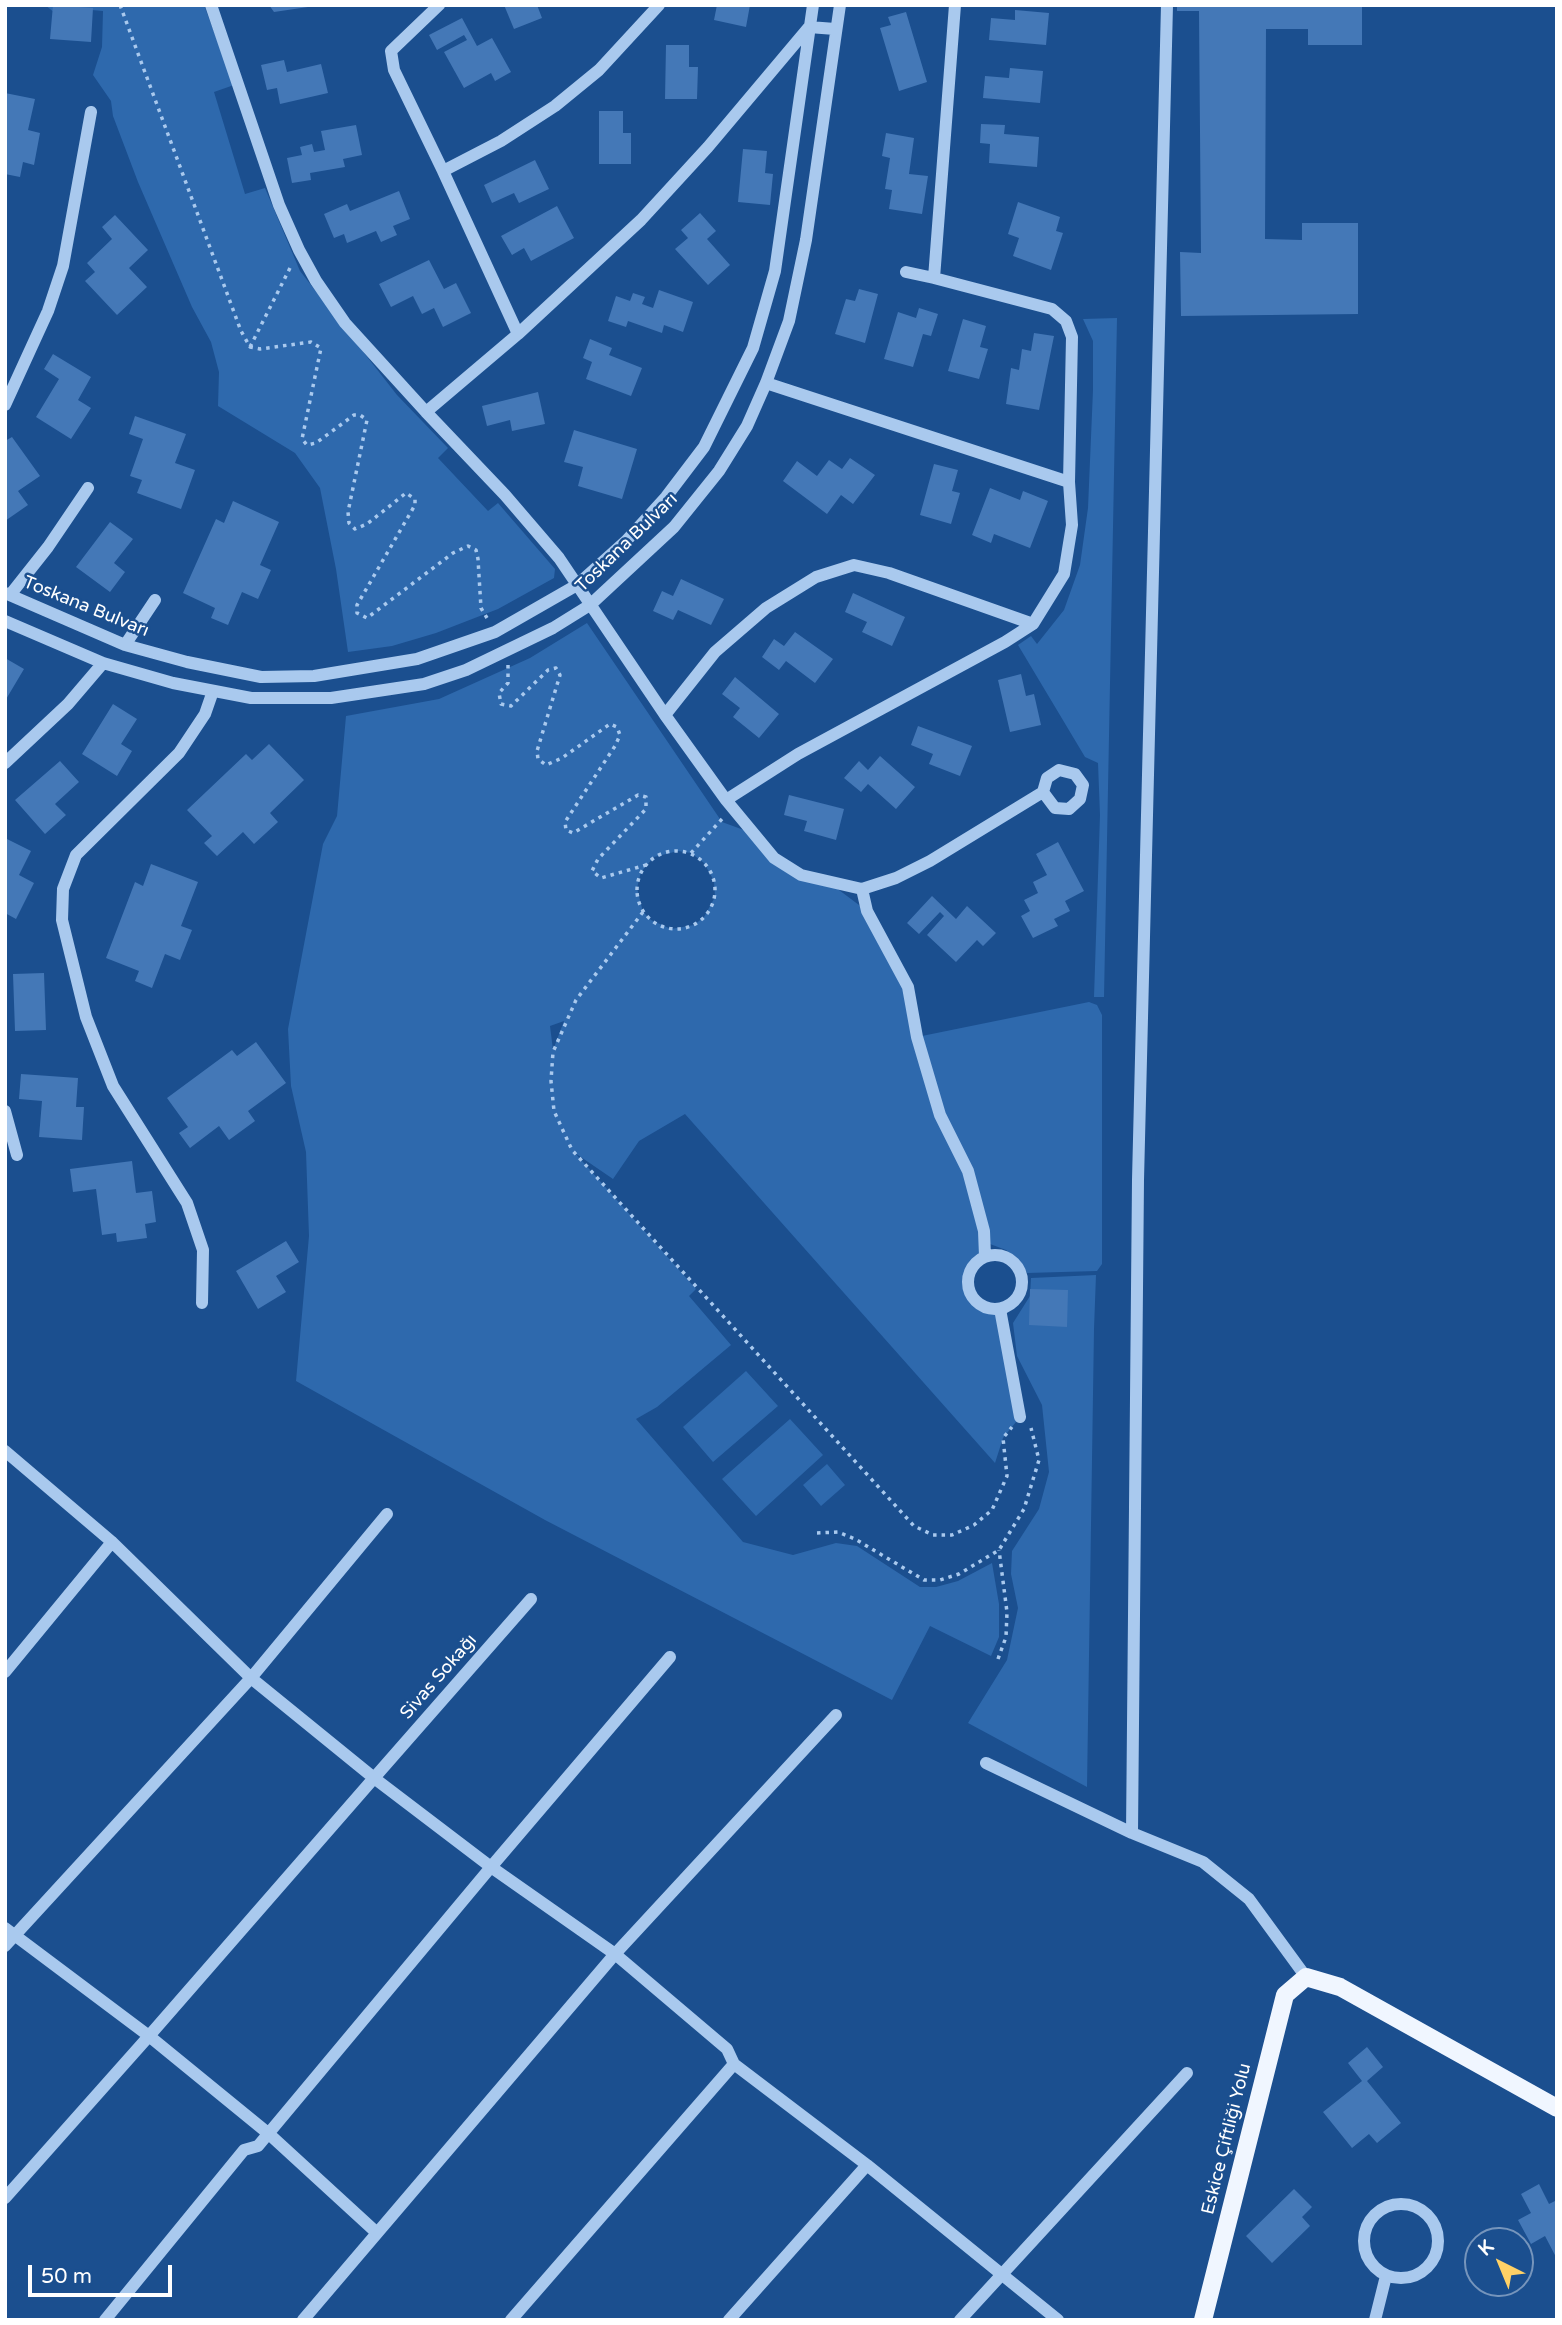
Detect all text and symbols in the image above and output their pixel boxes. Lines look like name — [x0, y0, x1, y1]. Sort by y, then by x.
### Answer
street label: Toskana Bulvarı — [571, 489, 683, 597]
street label: Toskana Bulvarı — [20, 572, 152, 642]
street label: Sivas Sokağı — [396, 1630, 482, 1724]
street label: Eskice Çiftliği Yolu — [1198, 2061, 1256, 2217]
north arrow — [1464, 2227, 1534, 2297]
text: K — [1474, 2236, 1498, 2260]
scale bar — [32, 2252, 175, 2296]
text: 50 m — [41, 2264, 92, 2289]

